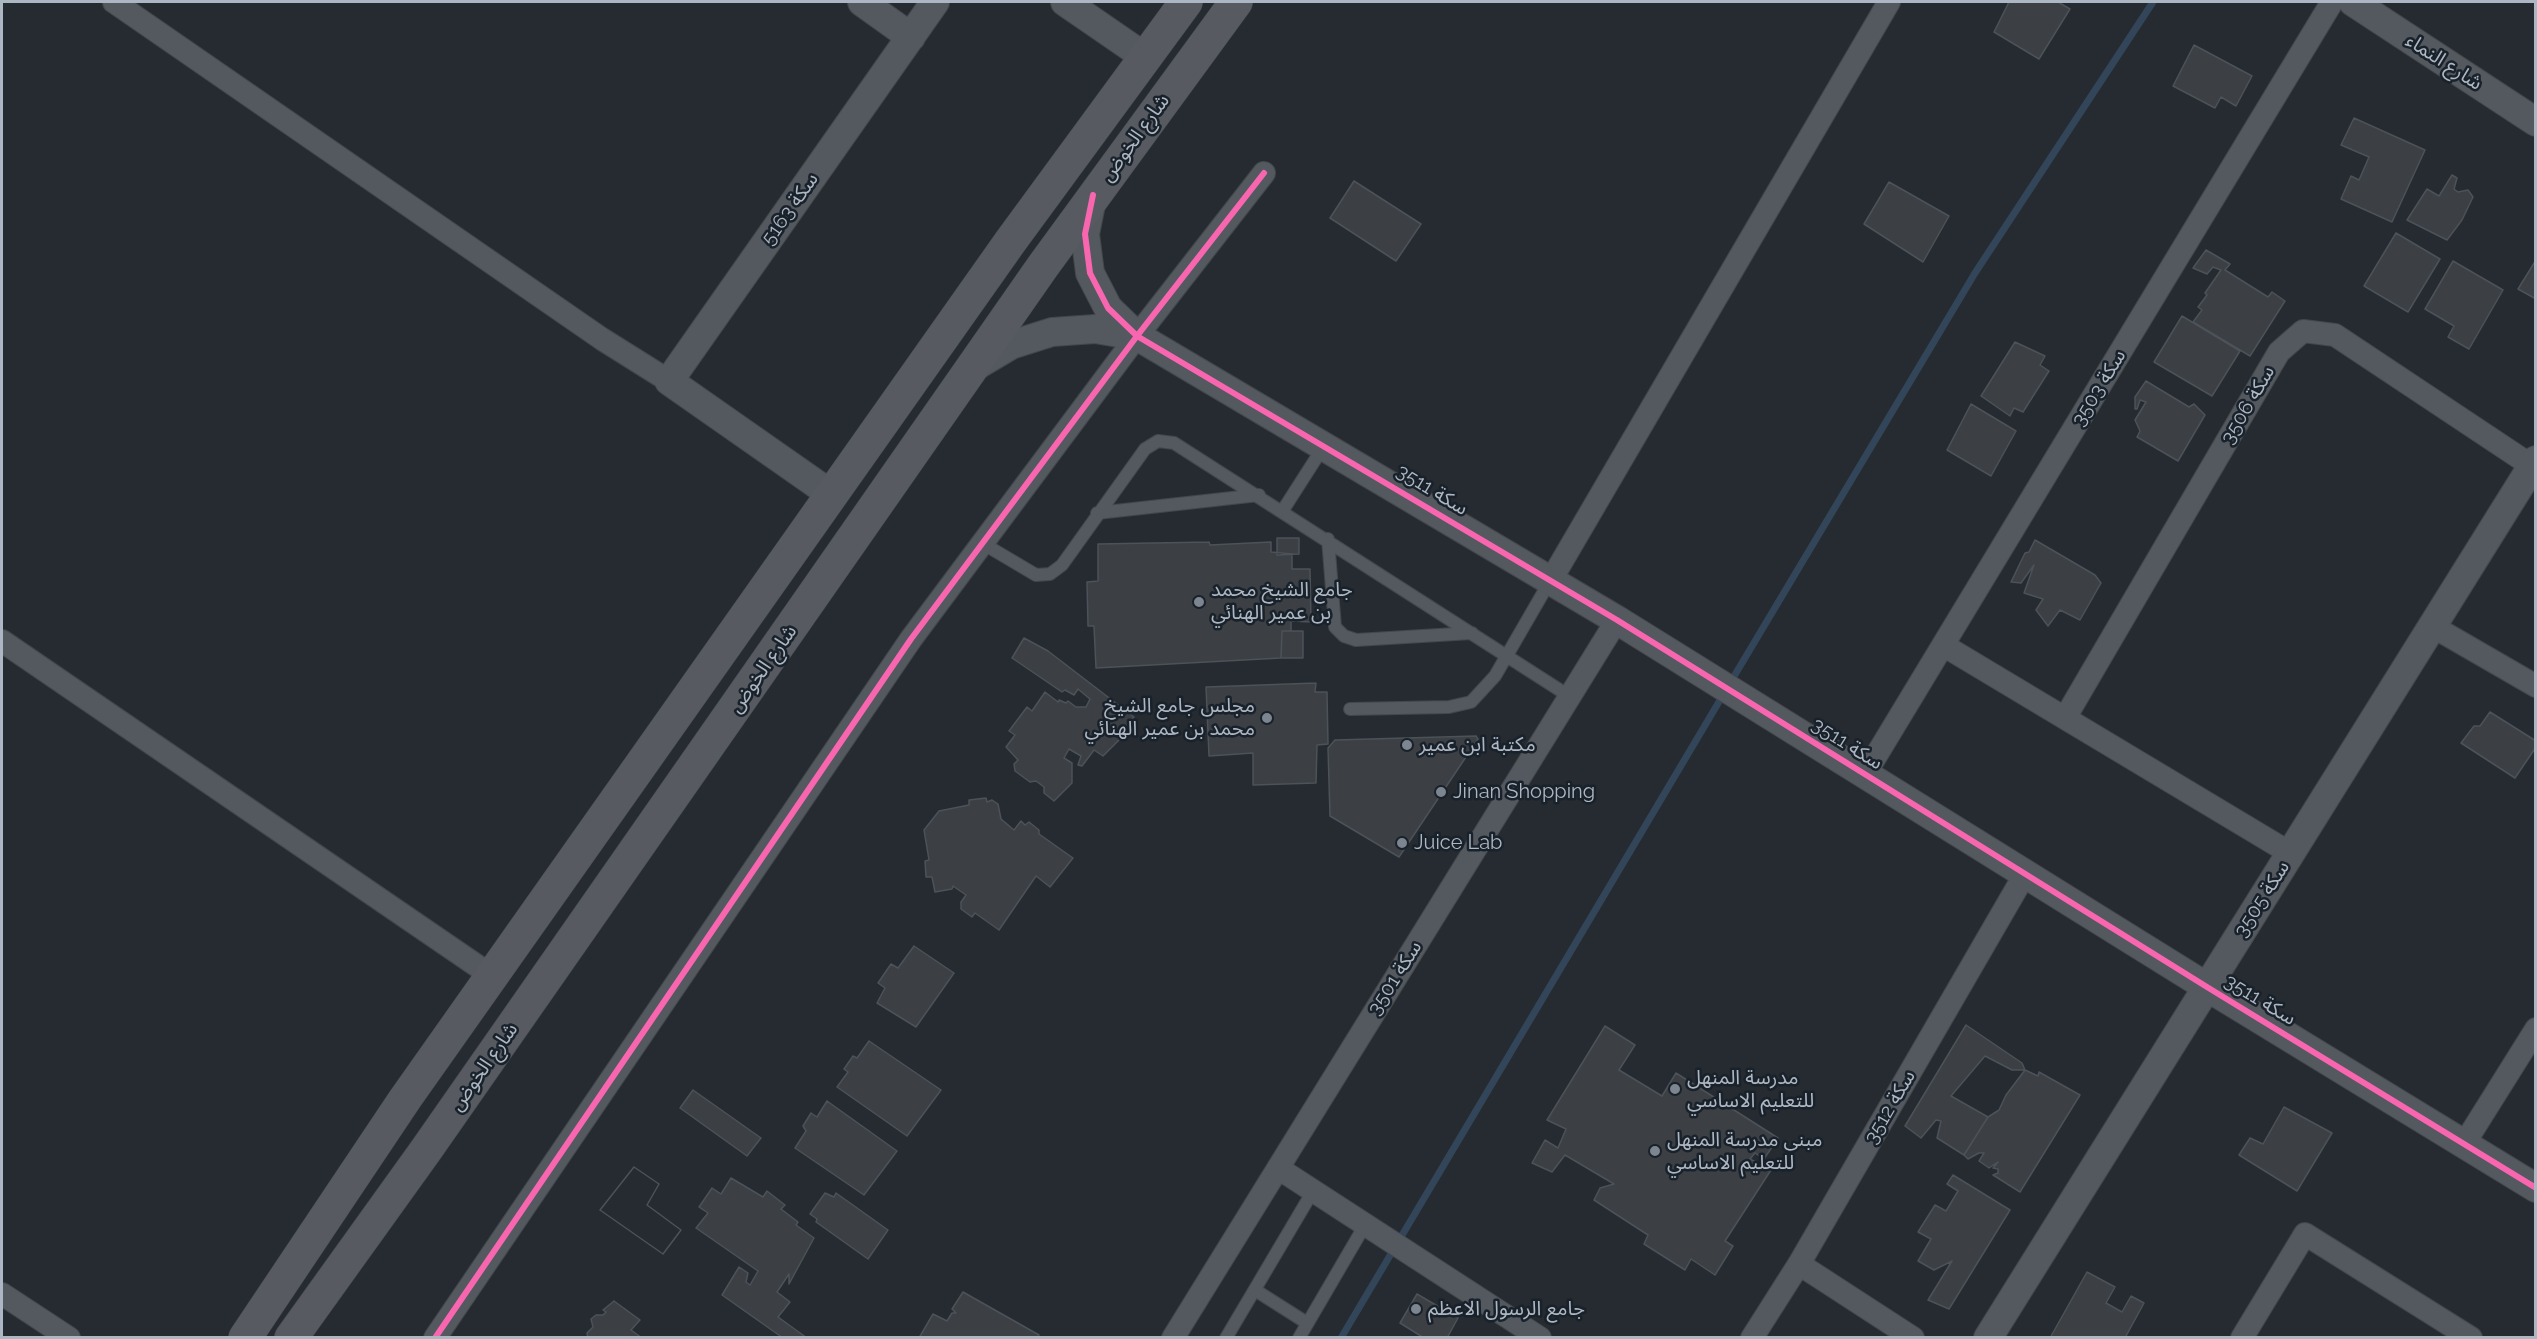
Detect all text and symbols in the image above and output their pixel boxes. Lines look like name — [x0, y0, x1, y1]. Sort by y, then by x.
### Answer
street label: شارع النماء — [2401, 28, 2487, 96]
street label: شارع الخوض — [1095, 90, 1175, 186]
street label: سكة 5163 — [756, 168, 824, 250]
street label: سكة 3503 — [2067, 345, 2131, 431]
street label: سكة 3506 — [2216, 362, 2280, 448]
street label: سكة 3511 — [1392, 459, 1472, 521]
place label: جامع الشيخ محمد بن عمير الهنائي — [1211, 578, 1353, 625]
marker: جامع الشيخ محمد بن عمير الهنائي — [1192, 595, 1206, 609]
street label: شارع الخوض — [724, 620, 802, 718]
place label: مجلس جامع الشيخ محمد بن عمير الهنائي — [1084, 694, 1255, 741]
marker: مجلس جامع الشيخ محمد بن عمير الهنائي — [1260, 711, 1274, 725]
street label: سكة 3511 — [1807, 713, 1887, 775]
place label: مكتبة ابن عمير — [1419, 733, 1536, 757]
marker: مكتبة ابن عمير — [1400, 738, 1414, 752]
place label: Jinan Shopping — [1453, 780, 1595, 804]
marker: Jinan Shopping — [1434, 785, 1448, 799]
place label: Juice Lab — [1414, 831, 1502, 855]
marker: Juice Lab — [1395, 836, 1409, 850]
street label: سكة 3505 — [2229, 856, 2295, 942]
street label: سكة 3501 — [1363, 936, 1427, 1020]
street label: سكة 3511 — [2220, 969, 2300, 1031]
street label: شارع الخوض — [445, 1018, 523, 1116]
place label: مدرسة المنهل للتعليم الاساسي — [1687, 1066, 1814, 1113]
street label: سكة 3512 — [1859, 1066, 1921, 1148]
marker: مدرسة المنهل للتعليم الاساسي — [1668, 1082, 1682, 1096]
place label: مبنى مدرسة المنهل للتعليم الاساسي — [1667, 1128, 1823, 1175]
marker: مبنى مدرسة المنهل للتعليم الاساسي — [1648, 1144, 1662, 1158]
place label: جامع الرسول الاعظم — [1428, 1297, 1585, 1321]
marker: جامع الرسول الاعظم — [1409, 1302, 1423, 1316]

